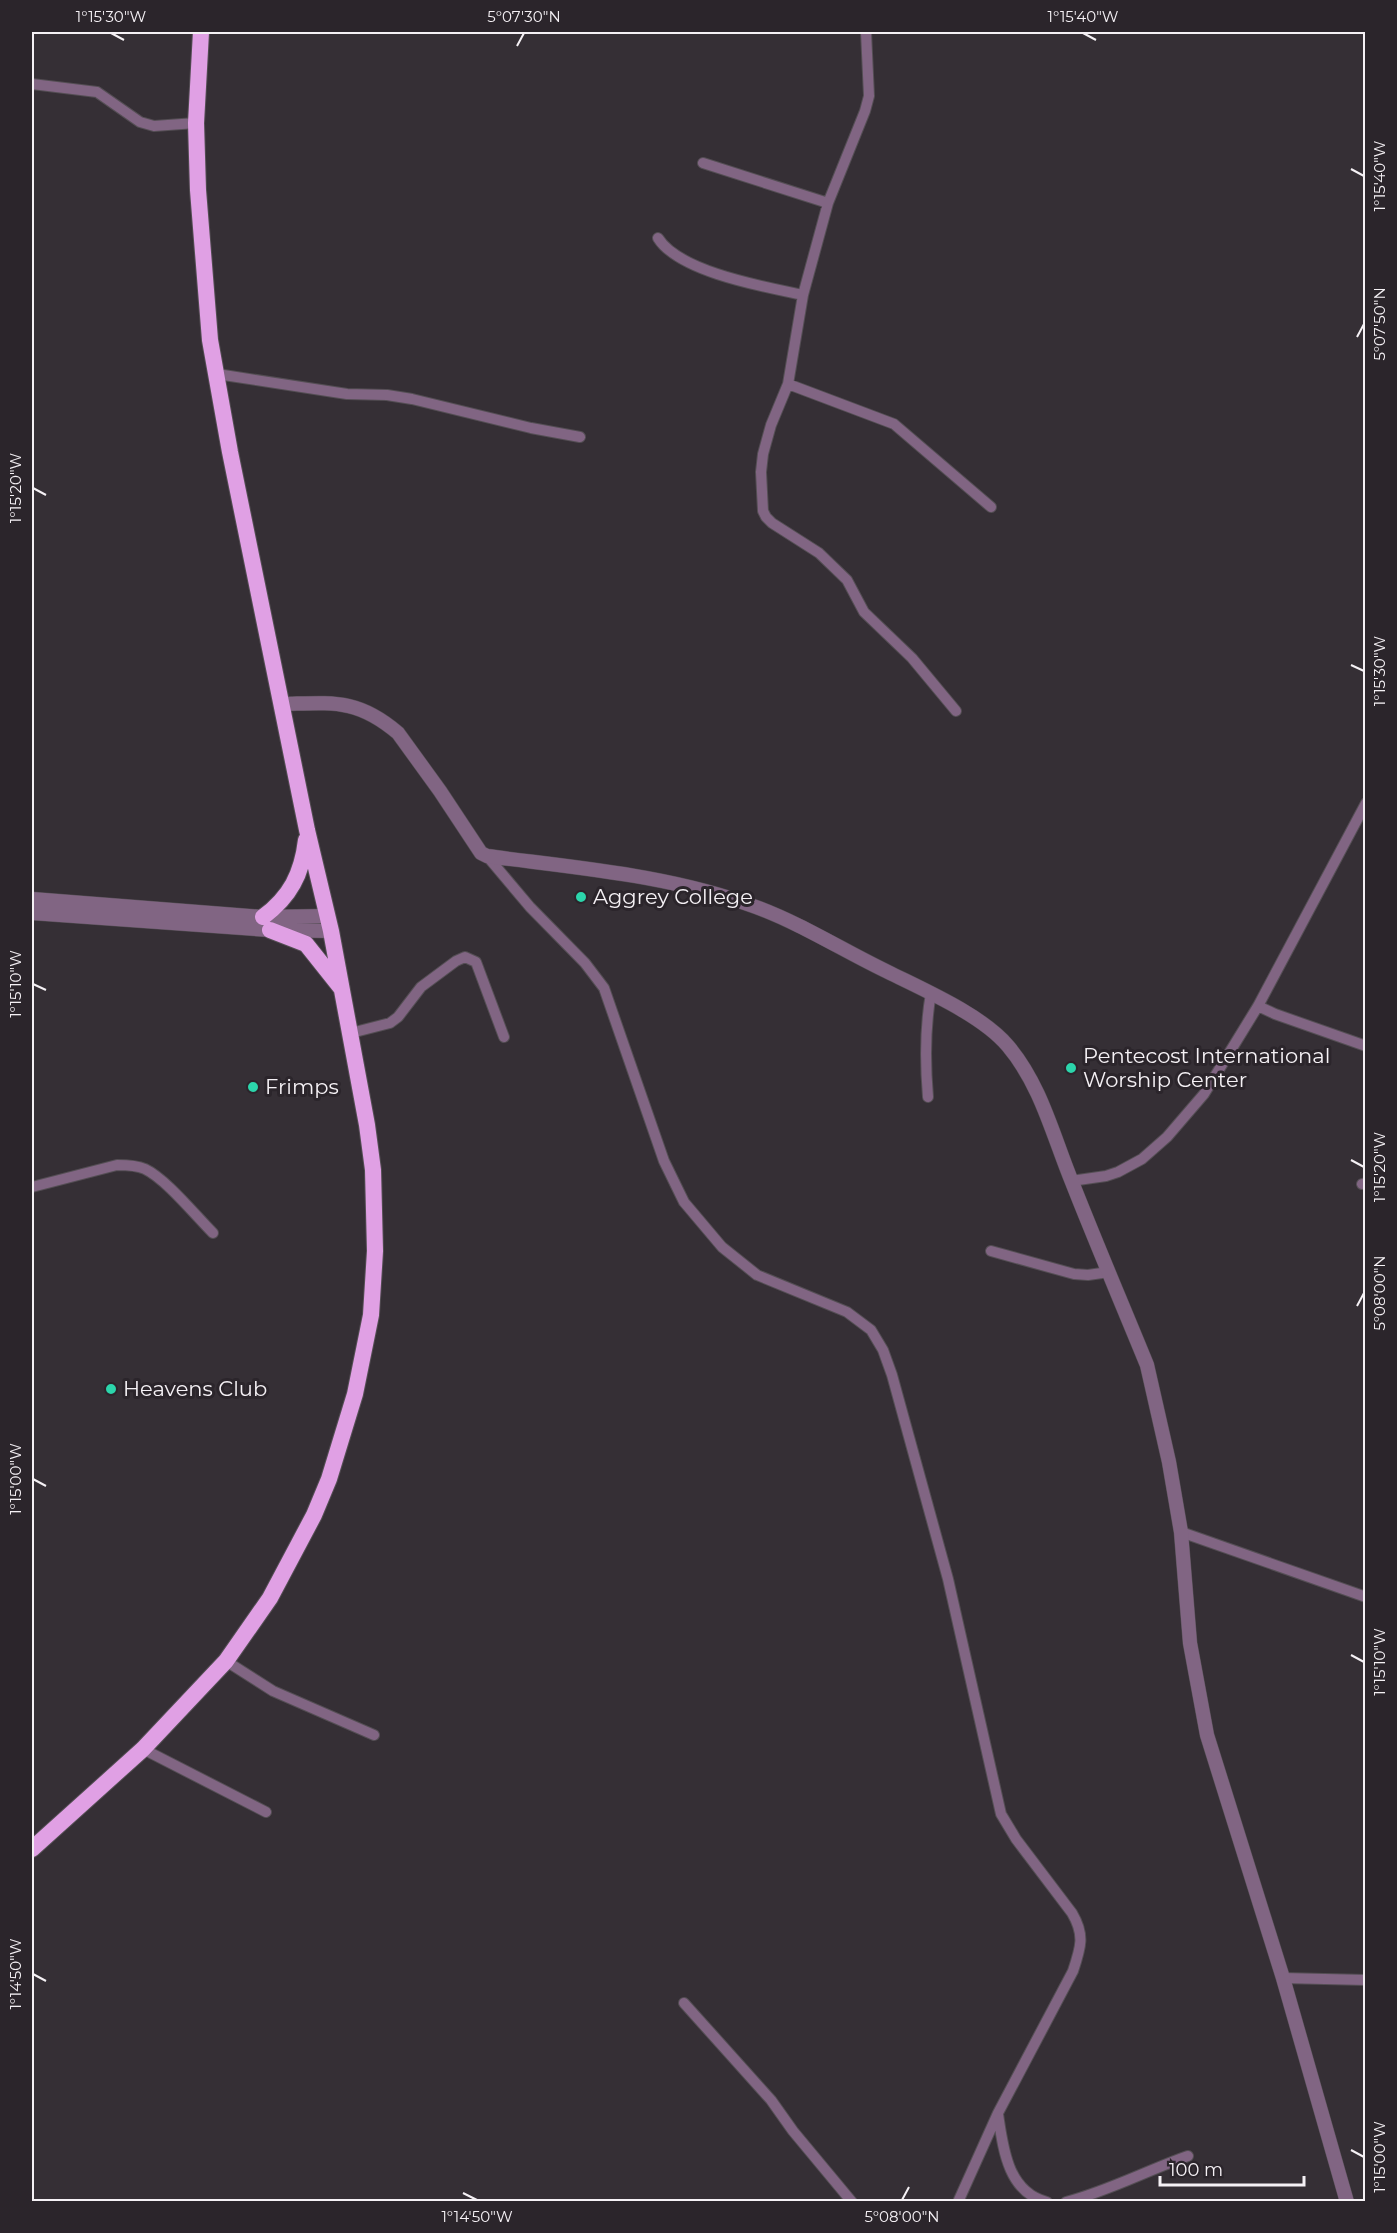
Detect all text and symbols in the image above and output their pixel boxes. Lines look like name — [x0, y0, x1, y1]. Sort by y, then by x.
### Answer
text: 1°15'30"W — [76, 7, 146, 26]
text: 5°07'30"N — [487, 7, 561, 26]
text: 1°15'40"W — [1048, 7, 1119, 26]
text: 1°15'40"W — [1370, 140, 1389, 211]
text: 5°07'50"N — [1370, 287, 1389, 361]
text: 1°15'20"W — [6, 452, 25, 523]
text: 1°15'30"W — [1370, 636, 1389, 706]
place label: Aggrey College — [593, 884, 753, 909]
marker: Aggrey College — [574, 890, 588, 904]
text: 1°15'10"W — [6, 950, 25, 1018]
place label: Pentecost International Worship Center — [1083, 1043, 1330, 1092]
marker: Pentecost International Worship Center — [1064, 1061, 1078, 1075]
place label: Frimps — [265, 1074, 339, 1099]
marker: Frimps — [246, 1080, 260, 1094]
text: 1°15'20"W — [1370, 1131, 1389, 1202]
text: 5°08'00"N — [1370, 1255, 1389, 1331]
place label: Heavens Club — [123, 1376, 267, 1401]
marker: Heavens Club — [104, 1382, 118, 1396]
text: 1°15'00"W — [6, 1443, 25, 1515]
text: 1°15'10"W — [1370, 1628, 1389, 1696]
text: 1°14'50"W — [6, 1938, 25, 2010]
text: 1°15'00"W — [1370, 2121, 1389, 2193]
scale bar — [1160, 2149, 1304, 2187]
text: 100 m — [1169, 2159, 1223, 2181]
text: 1°14'50"W — [441, 2207, 513, 2226]
text: 5°08'00"N — [864, 2207, 940, 2226]

